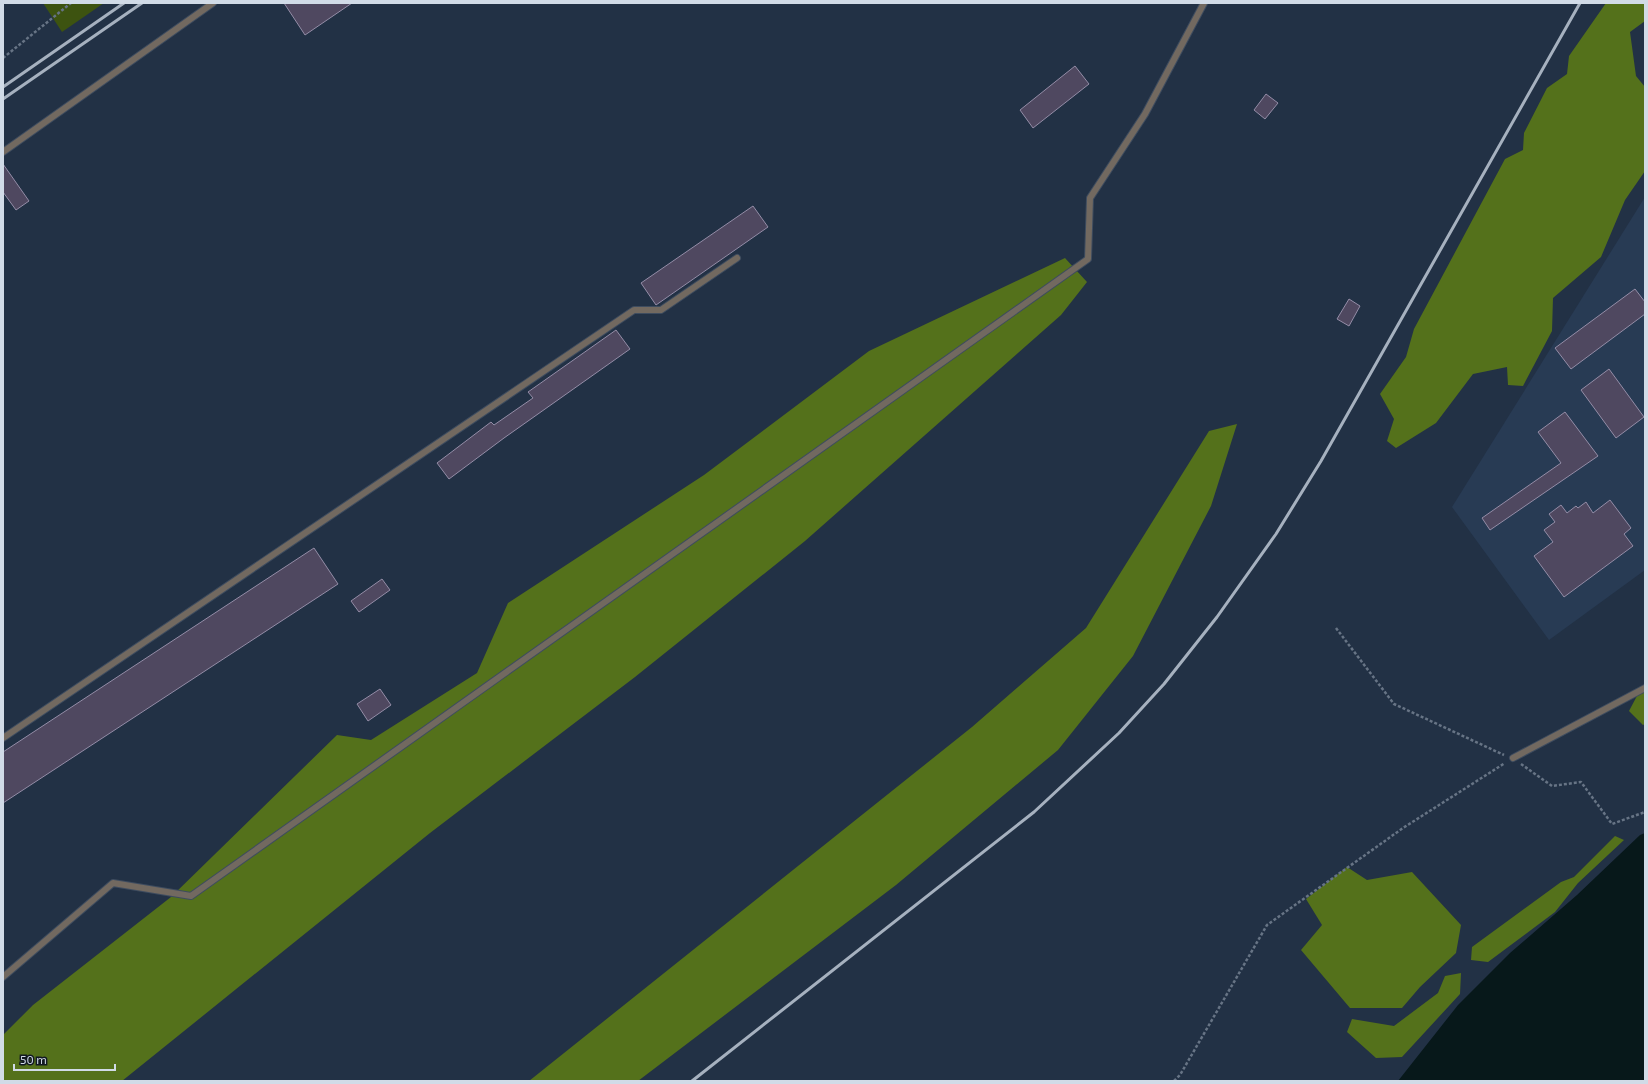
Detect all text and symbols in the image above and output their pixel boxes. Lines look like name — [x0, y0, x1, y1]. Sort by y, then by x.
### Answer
scale bar — [14, 1046, 115, 1072]
text: 50 m — [20, 1052, 47, 1066]

